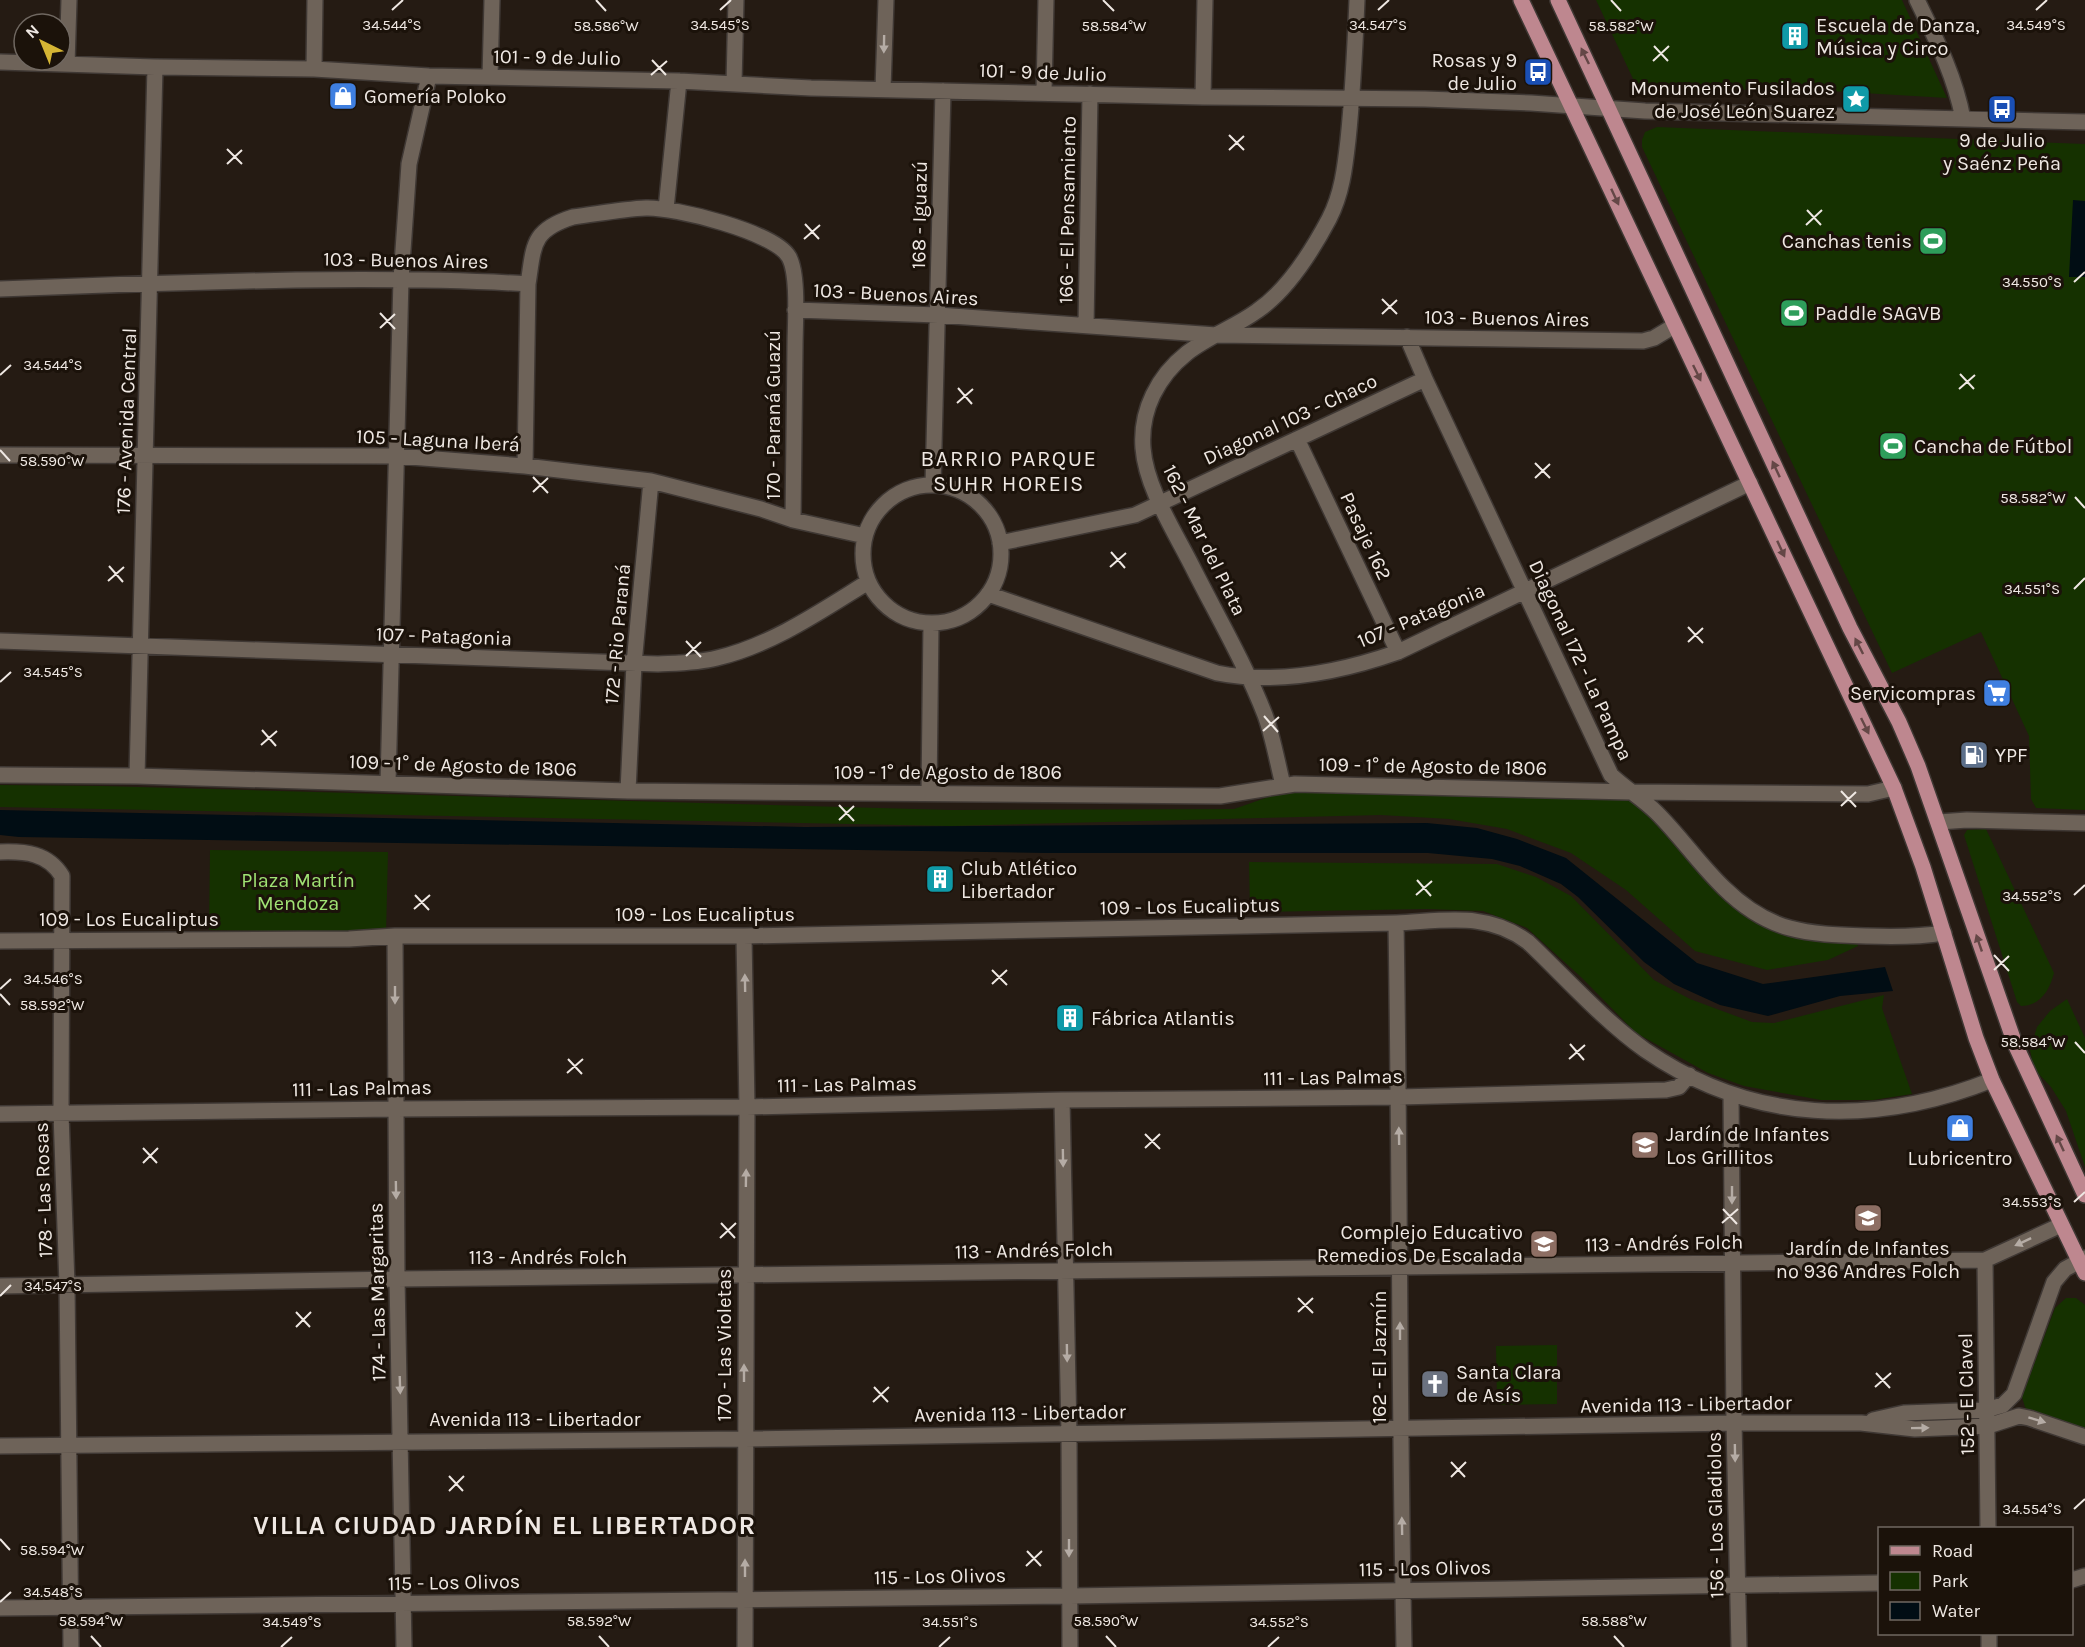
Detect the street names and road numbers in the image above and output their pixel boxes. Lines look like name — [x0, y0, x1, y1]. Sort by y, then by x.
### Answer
street label: 101 - 9 de Julio — [493, 45, 621, 70]
street label: 101 - 9 de Julio — [979, 59, 1107, 86]
street label: 166 - El Pensamiento — [1054, 116, 1081, 304]
street label: 168 - Iguazú — [907, 161, 932, 269]
street label: 103 - Buenos Aires — [323, 248, 489, 273]
street label: 103 - Buenos Aires — [813, 279, 979, 310]
street label: 103 - Buenos Aires — [1424, 306, 1590, 331]
street label: 176 - Avenida Central — [112, 327, 141, 515]
street label: 170 - Paraná Guazú — [762, 330, 785, 500]
street label: Diagonal 103 - Chaco — [1200, 369, 1381, 470]
street label: 105 - Laguna Iberá — [356, 425, 520, 456]
street label: 162 - Mar del Plata — [1158, 461, 1251, 619]
street label: Pasaje 162 — [1335, 489, 1396, 584]
street label: Diagonal 172 - La Pampa — [1524, 556, 1637, 764]
street label: 172 - Rio Paraná — [600, 563, 635, 705]
street label: 107 - Patagonia — [1354, 578, 1488, 653]
street label: 107 - Patagonia — [376, 623, 512, 650]
street label: 109 - 1° de Agosto de 1806 — [349, 750, 577, 781]
street label: 109 - 1° de Agosto de 1806 — [1319, 753, 1547, 780]
street label: 109 - 1° de Agosto de 1806 — [834, 761, 1062, 784]
street label: 109 - Los Eucaliptus — [1100, 893, 1280, 920]
street label: 109 - Los Eucaliptus — [615, 903, 795, 926]
street label: 109 - Los Eucaliptus — [39, 908, 219, 931]
street label: 111 - Las Palmas — [1263, 1065, 1403, 1090]
street label: 111 - Las Palmas — [777, 1072, 917, 1097]
street label: 111 - Las Palmas — [292, 1076, 432, 1101]
street label: 178 - Las Rosas — [30, 1122, 57, 1258]
street label: 174 - Las Margaritas — [364, 1202, 391, 1381]
street label: 113 - Andrés Folch — [1585, 1231, 1743, 1256]
street label: 113 - Andrés Folch — [955, 1238, 1113, 1263]
street label: 113 - Andrés Folch — [469, 1246, 627, 1269]
street label: 170 - Las Violetas — [713, 1269, 736, 1422]
street label: 162 - El Jazmín — [1368, 1290, 1391, 1424]
street label: 152 - El Clavel — [1954, 1333, 1979, 1455]
street label: Avenida 113 - Libertador — [1580, 1391, 1793, 1418]
street label: Avenida 113 - Libertador — [914, 1400, 1127, 1427]
street label: Avenida 113 - Libertador — [429, 1408, 642, 1431]
street label: 156 - Los Gladiolos — [1703, 1431, 1728, 1598]
street label: 115 - Los Olivos — [1359, 1556, 1491, 1581]
street label: 115 - Los Olivos — [874, 1564, 1006, 1589]
street label: 115 - Los Olivos — [388, 1570, 520, 1595]

